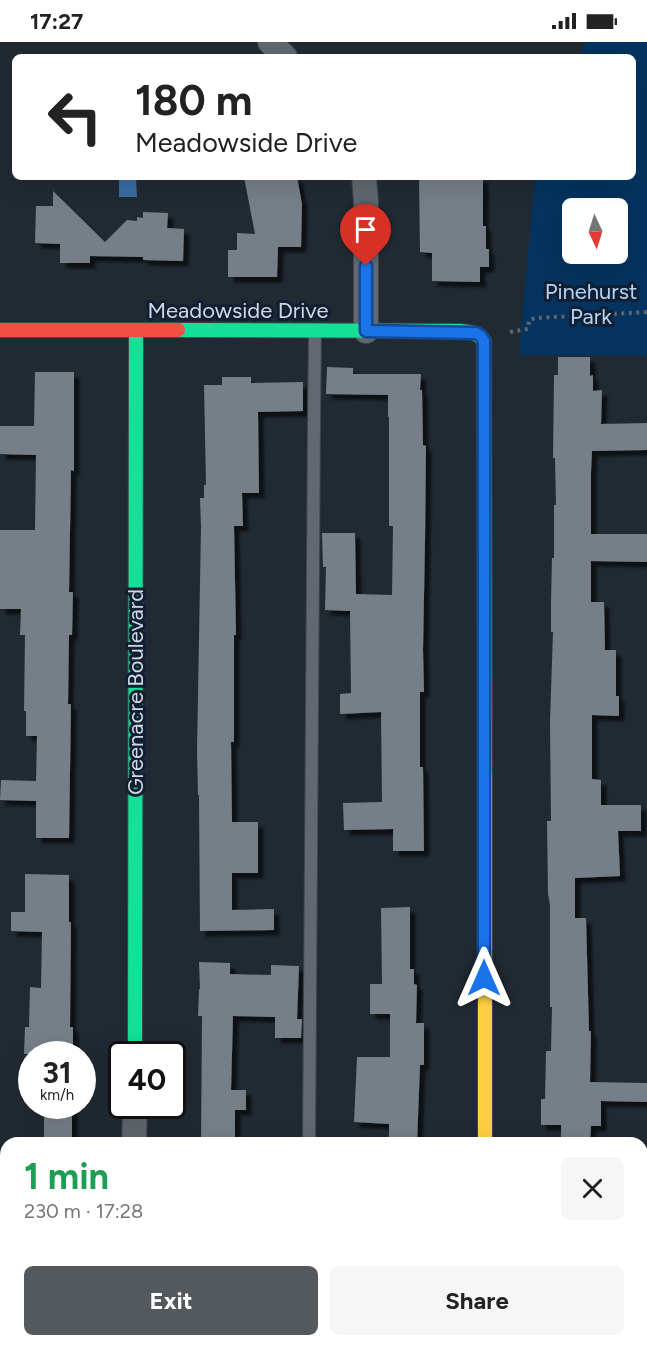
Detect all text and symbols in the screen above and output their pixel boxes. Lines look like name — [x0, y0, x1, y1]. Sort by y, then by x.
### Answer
text: 17:27 — [30, 8, 83, 35]
text: 180 m — [135, 75, 252, 126]
icon: left — [36, 78, 114, 156]
text: Meadowside Drive — [135, 126, 357, 159]
north arrow — [562, 198, 628, 264]
map controls — [562, 198, 628, 264]
pin — [340, 204, 391, 266]
icon: arrive — [349, 213, 382, 246]
park label: Pinehurst Park — [545, 278, 637, 330]
street label: Meadowside Drive — [147, 297, 329, 324]
street label: Greenacre Boulevard — [122, 589, 149, 795]
position arrow — [452, 946, 516, 1010]
speed limit sign: 40 — [108, 1041, 186, 1119]
text: 31 — [42, 1054, 72, 1091]
text: km/h — [40, 1086, 74, 1104]
text: 1 min — [24, 1155, 109, 1198]
button: close — [561, 1157, 624, 1220]
text: 230 m · 17:28 — [24, 1199, 143, 1223]
button: Exit — [24, 1266, 318, 1335]
button: Share — [330, 1266, 624, 1335]

